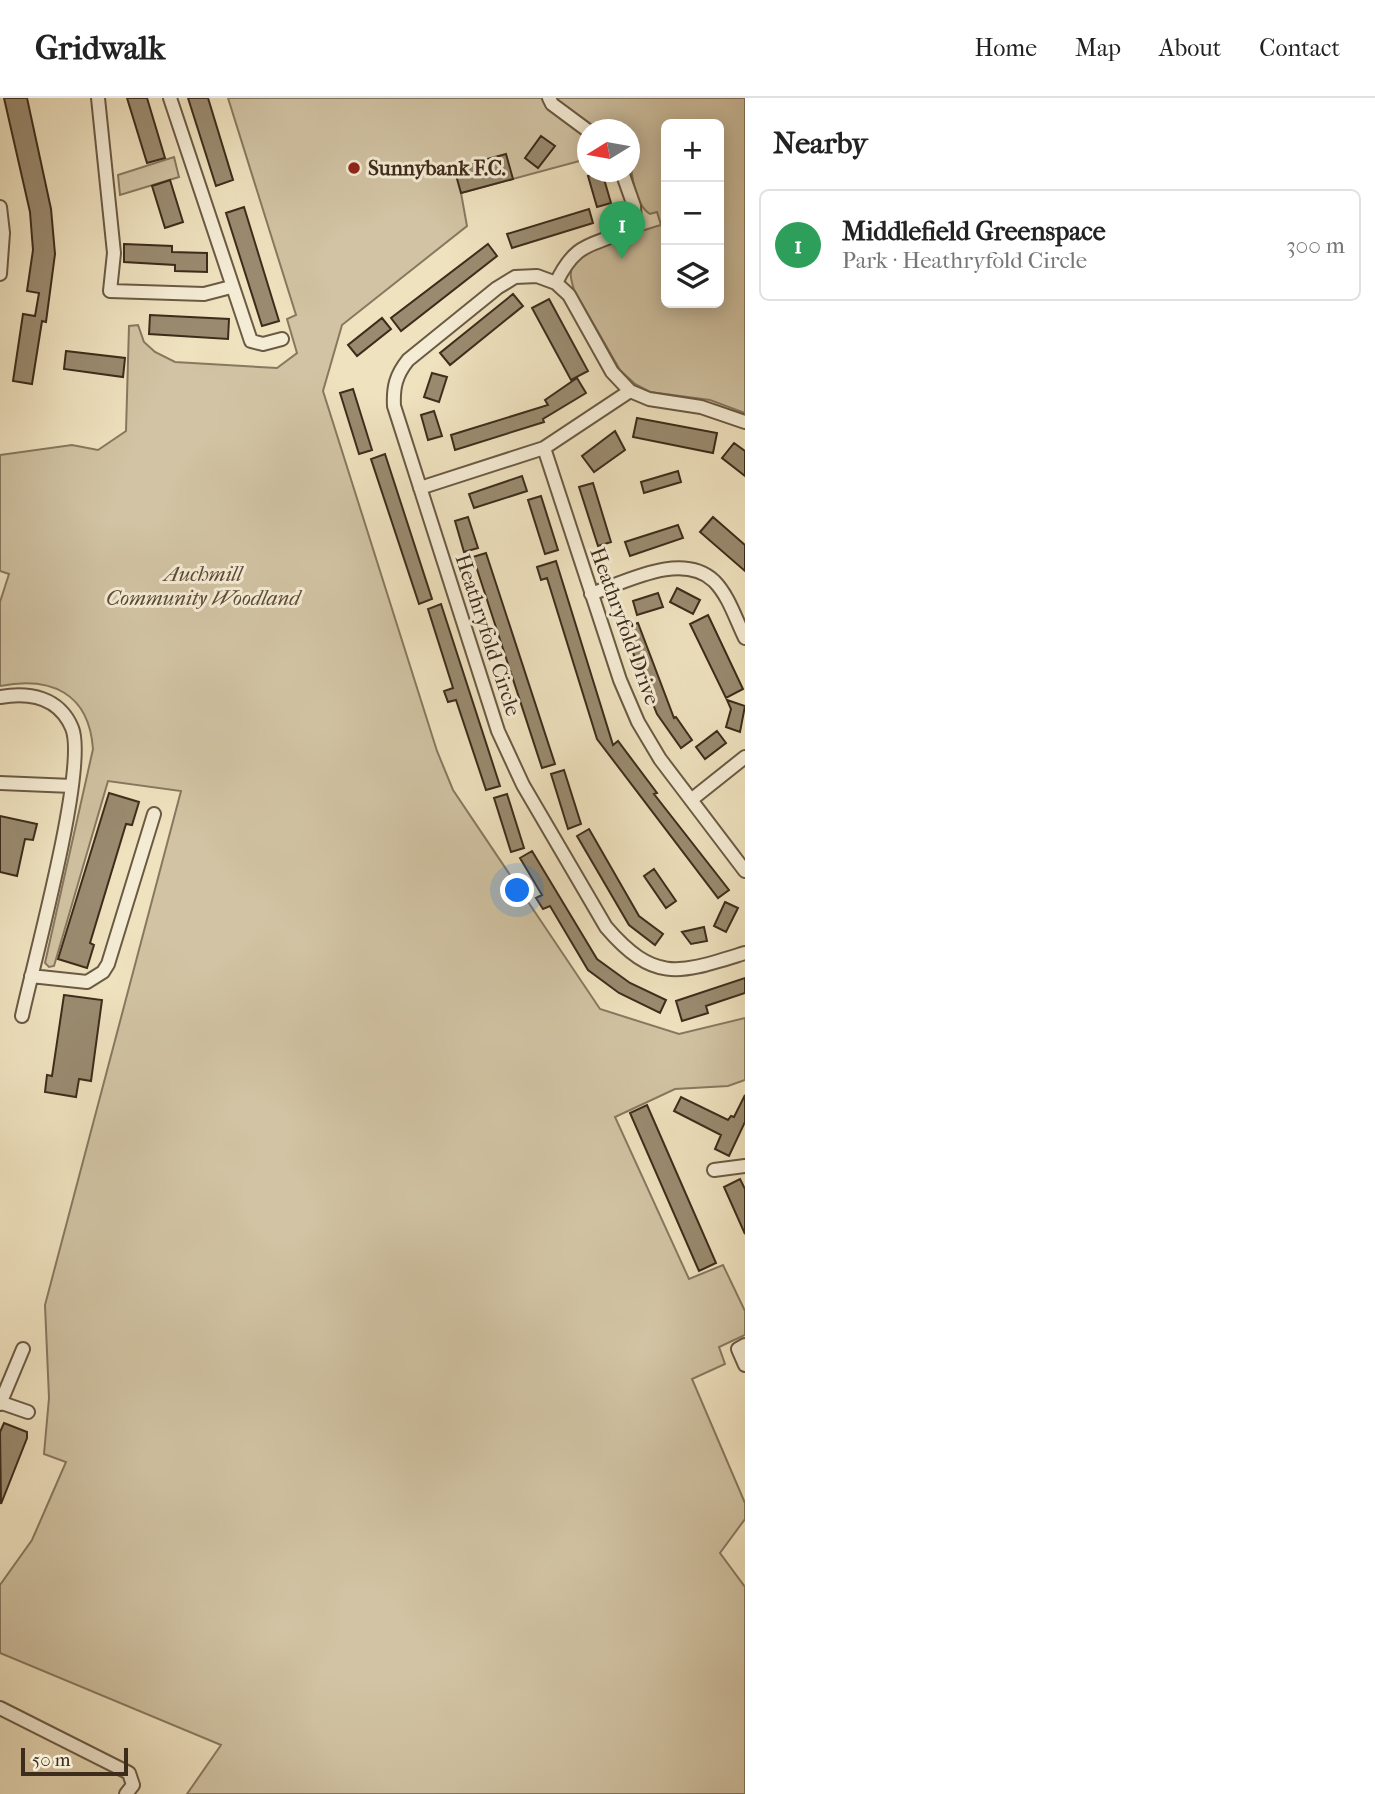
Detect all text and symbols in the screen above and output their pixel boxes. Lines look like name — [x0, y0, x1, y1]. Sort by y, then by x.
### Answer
text: Gridwalk — [35, 29, 165, 68]
text: Home — [975, 34, 1037, 62]
text: Map — [1075, 34, 1121, 62]
text: About — [1159, 34, 1221, 62]
text: Contact — [1259, 34, 1340, 62]
north arrow — [577, 119, 640, 182]
map controls — [661, 119, 724, 308]
button: + — [661, 119, 724, 182]
text: Nearby — [773, 126, 868, 161]
place label: Sunnybank F.C. — [368, 156, 506, 180]
marker: Sunnybank F.C. — [346, 160, 362, 176]
button: − — [661, 182, 724, 245]
pin: 1 — [599, 201, 645, 259]
text: Middlefield Greenspace — [842, 216, 1106, 247]
text: 1 — [794, 232, 802, 259]
text: 300 m — [1286, 232, 1345, 259]
button: layers — [661, 245, 724, 308]
text: Park · Heathryfold Circle — [842, 247, 1087, 274]
street label: Heathryfold Drive — [585, 544, 665, 708]
street label: Heathryfold Circle — [451, 551, 525, 719]
park label: Auchmill Community Woodland — [106, 562, 302, 610]
your location — [500, 873, 534, 907]
scale bar — [21, 1745, 128, 1777]
text: 50 m — [32, 1749, 71, 1771]

